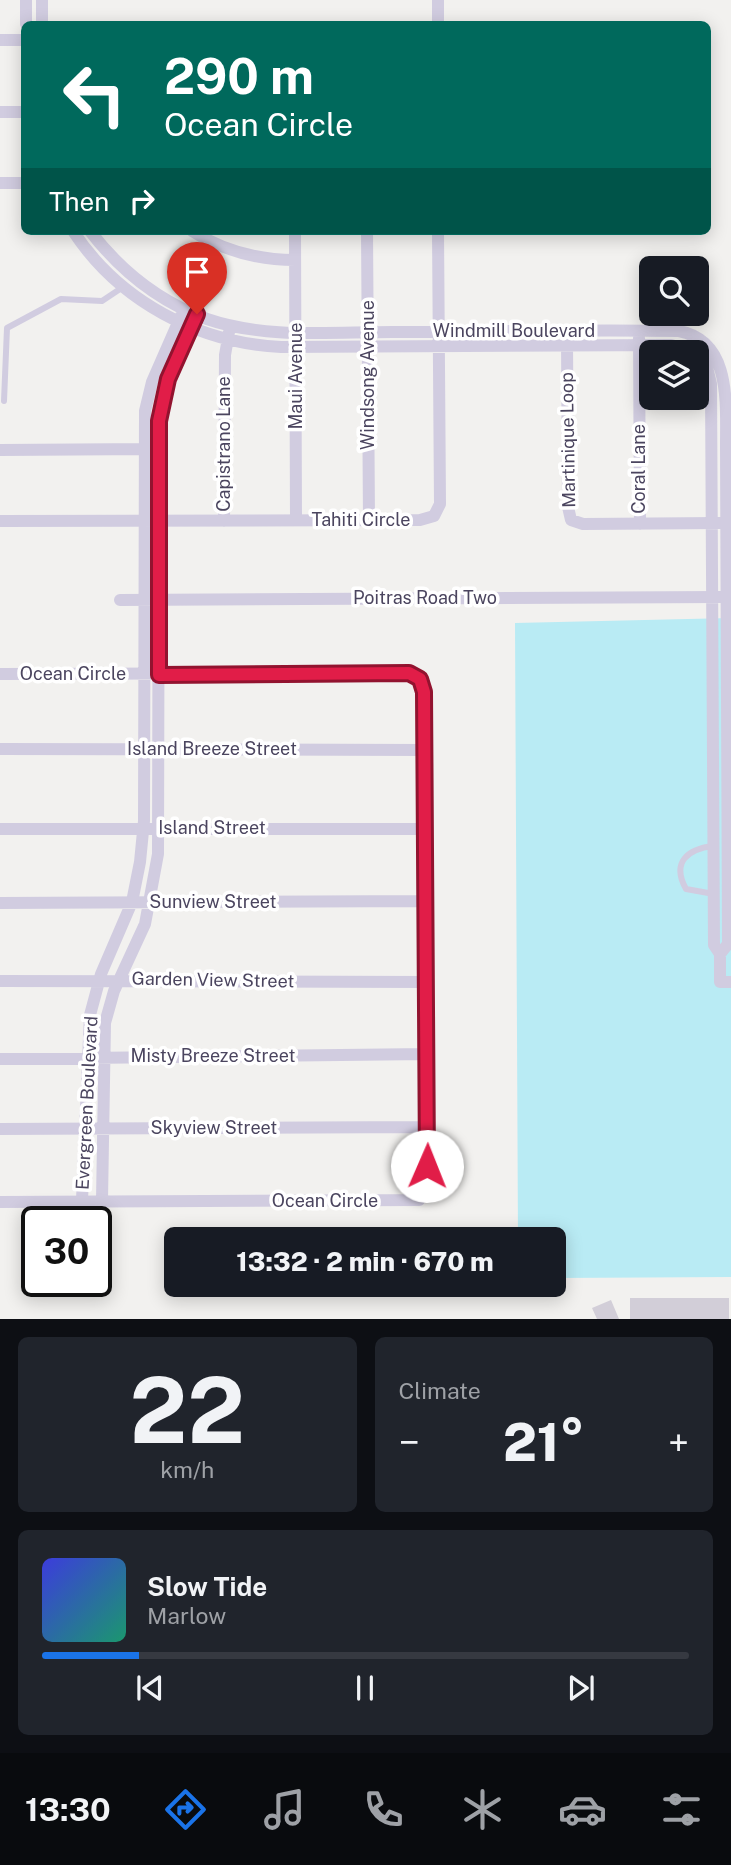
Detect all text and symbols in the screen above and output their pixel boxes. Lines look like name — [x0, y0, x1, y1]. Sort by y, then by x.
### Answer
text: 290 m — [164, 47, 314, 105]
icon: left — [49, 49, 140, 140]
text: Ocean Circle — [164, 106, 353, 143]
icon: right — [123, 182, 161, 220]
text: Then — [49, 186, 109, 217]
pin — [167, 242, 227, 314]
icon: arrive — [178, 253, 216, 291]
map controls — [639, 256, 709, 410]
button: search — [639, 256, 709, 326]
street label: Windsong Avenue — [357, 300, 378, 450]
street label: Windmill Boulevard — [433, 320, 595, 341]
street label: Maui Avenue — [285, 322, 306, 430]
button: layers — [639, 340, 709, 410]
street label: Martinique Loop — [556, 372, 579, 508]
street label: Capistrano Lane — [213, 376, 234, 512]
street label: Coral Lane — [628, 424, 649, 514]
street label: Tahiti Circle — [312, 509, 410, 530]
street label: Poitras Road Two — [353, 587, 497, 608]
street label: Ocean Circle — [20, 663, 126, 684]
street label: Island Breeze Street — [127, 738, 297, 759]
street label: Island Street — [158, 817, 266, 838]
street label: Sunview Street — [149, 891, 277, 912]
street label: Garden View Street — [131, 968, 295, 991]
street label: Evergreen Boulevard — [71, 1015, 102, 1191]
street label: Misty Breeze Street — [130, 1045, 296, 1066]
street label: Skyview Street — [151, 1117, 277, 1138]
position arrow — [390, 1129, 464, 1203]
street label: Ocean Circle — [272, 1190, 378, 1211]
speed limit sign: 30 — [21, 1206, 112, 1297]
text: 13:32 · 2 min · 670 m — [236, 1246, 494, 1277]
text: 22 — [129, 1357, 245, 1463]
text: Climate — [399, 1377, 481, 1404]
text: 21° — [503, 1412, 585, 1473]
text: − — [399, 1420, 420, 1465]
text: + — [668, 1420, 689, 1465]
text: km/h — [160, 1456, 214, 1483]
text: Slow Tide — [147, 1571, 267, 1602]
text: Marlow — [147, 1602, 226, 1629]
icon: previous — [131, 1669, 169, 1707]
icon: pause — [346, 1669, 384, 1707]
icon: next — [562, 1669, 600, 1707]
icon: directions — [161, 1785, 210, 1834]
icon: music — [260, 1785, 309, 1834]
icon: phone — [359, 1785, 408, 1834]
icon: climate — [458, 1785, 507, 1834]
icon: car — [558, 1785, 607, 1834]
icon: filters — [657, 1785, 706, 1834]
text: 13:30 — [25, 1791, 111, 1828]

